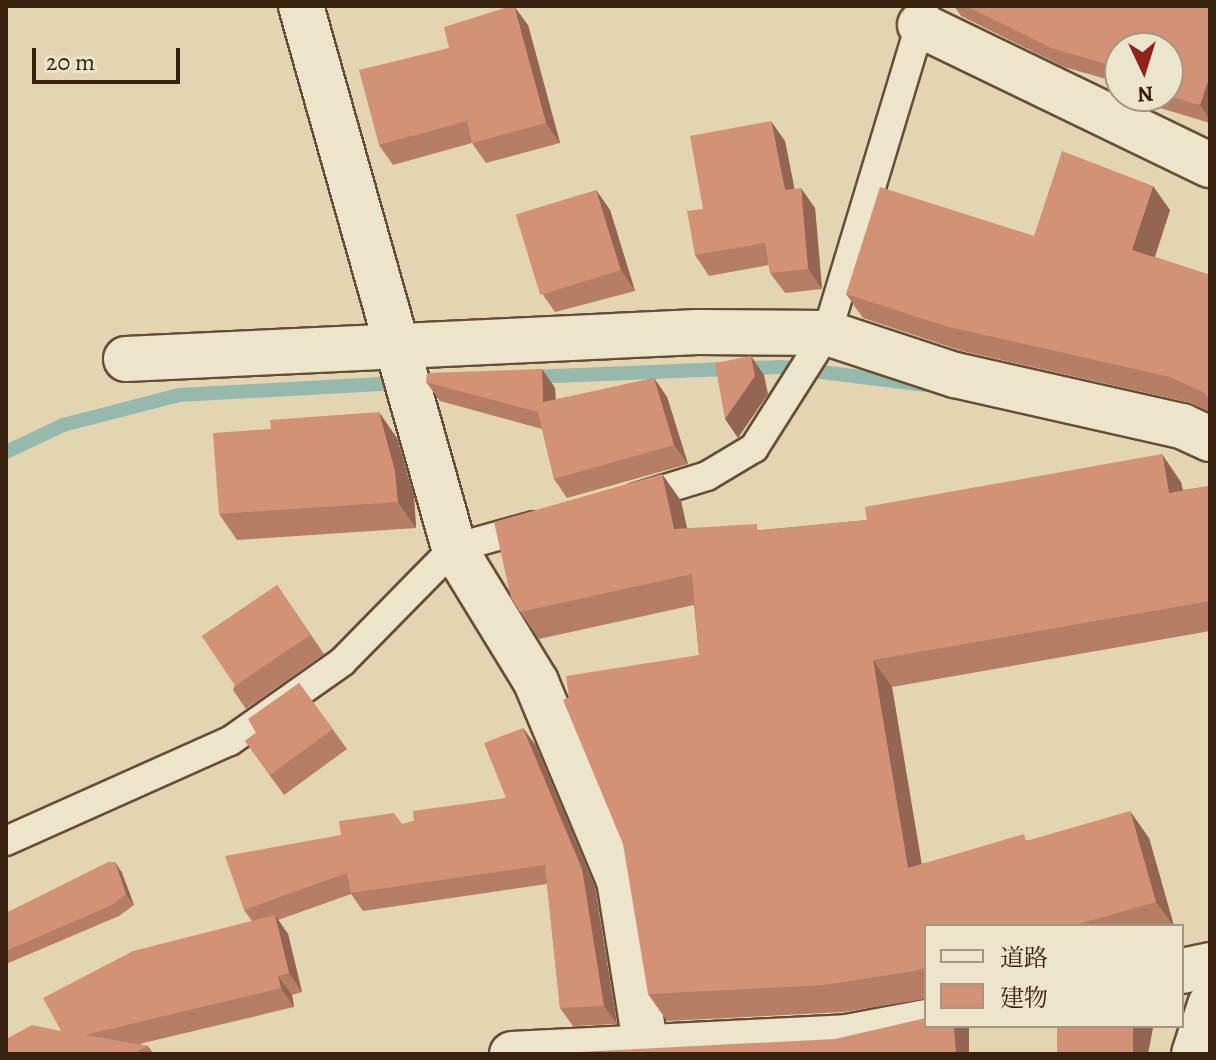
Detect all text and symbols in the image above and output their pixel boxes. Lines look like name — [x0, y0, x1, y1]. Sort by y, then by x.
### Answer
scale bar — [36, 32, 184, 82]
north arrow — [1104, 32, 1184, 112]
text: 20 m — [46, 46, 95, 78]
text: N — [1136, 78, 1155, 109]
legend — [924, 924, 1184, 1028]
text: 道路 — [1000, 942, 1048, 974]
text: 建物 — [1000, 982, 1048, 1014]

